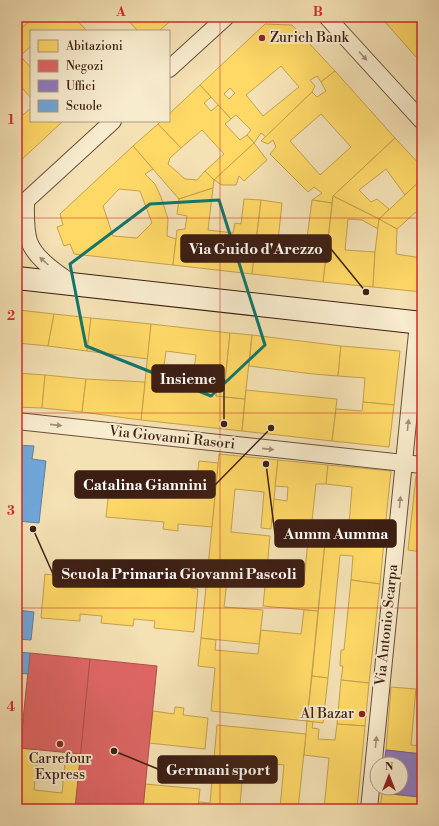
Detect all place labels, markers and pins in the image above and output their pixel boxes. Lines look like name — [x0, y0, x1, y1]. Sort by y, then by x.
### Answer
place label: Zurich Bank — [270, 29, 349, 47]
marker: Zurich Bank — [257, 33, 267, 43]
callout: Via Guido d'Arezzo — [181, 235, 331, 262]
callout: Insieme — [152, 365, 224, 392]
callout: Catalina Giannini — [75, 471, 215, 498]
callout: Aumm Aumma — [275, 520, 396, 547]
callout: Scuola Primaria Giovanni Pascoli — [53, 560, 304, 587]
place label: Al Bazar — [300, 705, 354, 723]
marker: Al Bazar — [357, 709, 367, 719]
marker: Carrefour Express — [55, 739, 65, 749]
place label: Carrefour Express — [29, 750, 91, 784]
callout: Germani sport — [158, 756, 277, 783]

